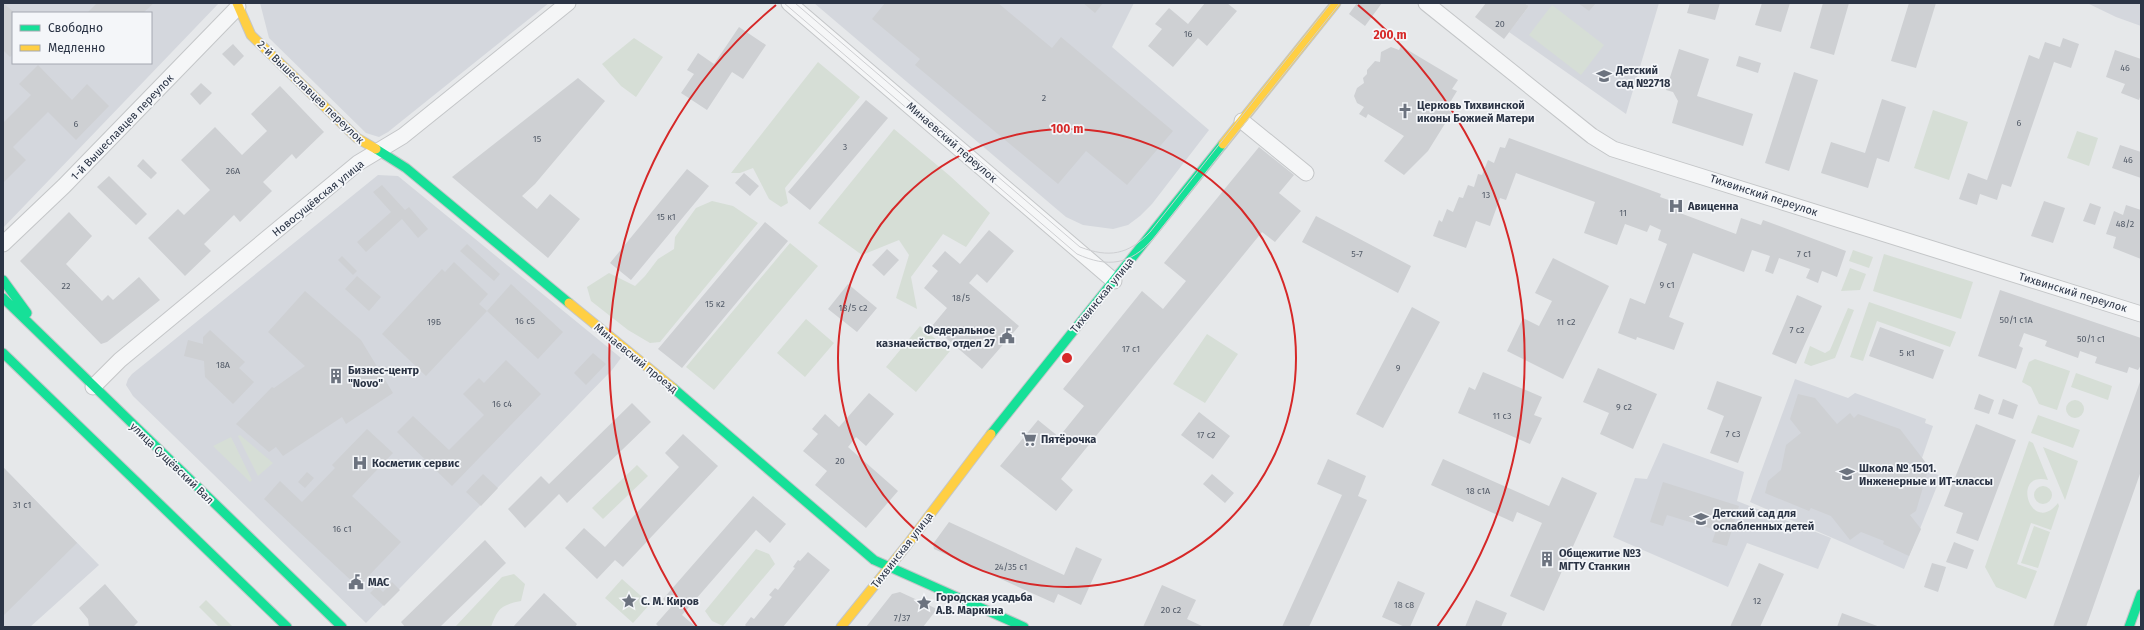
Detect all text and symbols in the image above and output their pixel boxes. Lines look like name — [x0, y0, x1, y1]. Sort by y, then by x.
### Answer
legend — [12, 12, 152, 64]
house number: 20 — [1495, 19, 1505, 29]
text: Свободно — [48, 21, 103, 35]
text: 200 m — [1373, 28, 1407, 42]
house number: 16 — [1184, 29, 1193, 39]
street label: 2-й Вышеславцев переулок — [255, 38, 367, 147]
text: Медленно — [48, 41, 105, 55]
house number: 46 — [2120, 63, 2130, 73]
place label: Детский сад №2718 — [1615, 64, 1671, 90]
school or university icon: Детский сад №2718 — [1595, 67, 1613, 85]
street label: 1-й Вышеславцев переулок — [68, 71, 177, 183]
house number: 2 — [1042, 93, 1046, 103]
place label: Церковь Тихвинской иконы Божией Матери — [1417, 99, 1535, 125]
street label: Минаевский переулок — [904, 100, 1000, 185]
church icon: Церковь Тихвинской иконы Божией Матери — [1396, 102, 1414, 120]
house number: 6 — [2017, 118, 2022, 128]
house number: 6 — [74, 119, 79, 129]
text: 100 m — [1051, 122, 1083, 136]
house number: 15 — [533, 134, 542, 144]
house number: 3 — [843, 142, 847, 152]
house number: 46 — [2123, 155, 2133, 165]
street label: Новосущёвская улица — [270, 157, 367, 239]
house number: 26А — [226, 166, 241, 176]
street label: Тихвинский переулок — [1708, 172, 1820, 219]
house number: 13 — [1482, 190, 1490, 200]
hospital icon: Авиценна — [1667, 197, 1685, 215]
place label: Авиценна — [1687, 200, 1739, 213]
house number: 11 — [1619, 208, 1627, 218]
house number: 15 к1 — [656, 212, 676, 222]
house number: 48/2 — [2116, 219, 2134, 229]
house number: 5-7 — [1351, 249, 1363, 259]
house number: 7 с1 — [1797, 249, 1811, 259]
street label: Тихвинская улица — [1068, 255, 1137, 336]
street label: Тихвинский переулок — [2017, 270, 2129, 315]
house number: 9 с1 — [1659, 280, 1675, 290]
house number: 22 — [62, 281, 70, 291]
house number: 18/5 — [952, 293, 970, 303]
house number: 15 к2 — [705, 299, 725, 309]
house number: 18/5 с2 — [838, 303, 868, 313]
house number: 50/1 с1А — [1999, 315, 2033, 325]
house number: 16 с5 — [515, 316, 535, 326]
house number: 19Б — [427, 317, 441, 327]
house number: 11 с2 — [1557, 317, 1575, 327]
street label: Минаевский проезд — [591, 321, 680, 396]
place label: Федеральное казначейство, отдел 27 — [876, 324, 995, 350]
house number: 7 с2 — [1789, 325, 1805, 335]
public building icon: Федеральное казначейство, отдел 27 — [998, 327, 1016, 345]
house number: 50/1 с1 — [2077, 334, 2105, 344]
house number: 17 с1 — [1122, 344, 1140, 354]
house number: 5 к1 — [1899, 348, 1915, 358]
centre of rings — [1060, 351, 1074, 365]
house number: 18А — [216, 360, 231, 370]
house number: 9 — [1396, 363, 1401, 373]
place label: Бизнес-центр "Novo" — [348, 364, 420, 390]
building icon: Бизнес-центр "Novo" — [327, 367, 345, 385]
house number: 16 с4 — [492, 399, 512, 409]
house number: 9 с2 — [1616, 402, 1632, 412]
house number: 11 с3 — [1493, 411, 1511, 421]
street label: улица Сущёвский Вал — [127, 420, 216, 507]
house number: 7 с3 — [1725, 429, 1741, 439]
supermarket icon: Пятёрочка — [1020, 430, 1038, 448]
house number: 17 с2 — [1196, 430, 1216, 440]
place label: Пятёрочка — [1041, 433, 1096, 446]
hospital icon: Косметик сервис — [351, 454, 369, 472]
house number: 20 — [835, 456, 845, 466]
place label: Косметик сервис — [372, 457, 460, 470]
place label: Школа № 1501. Инженерные и ИТ-классы — [1859, 462, 1993, 488]
school or university icon: Школа № 1501. Инженерные и ИТ-классы — [1838, 465, 1856, 483]
house number: 18 с1А — [1466, 486, 1491, 496]
house number: 31 с1 — [13, 500, 31, 510]
place label: Детский сад для ослабленных детей — [1712, 507, 1814, 533]
street label: Тихвинская улица — [869, 510, 936, 591]
school or university icon: Детский сад для ослабленных детей — [1692, 510, 1710, 528]
house number: 16 с1 — [332, 524, 352, 534]
place label: Общежитие №3 МГТУ Станкин — [1559, 547, 1641, 573]
building icon: Общежитие №3 МГТУ Станкин — [1538, 550, 1556, 568]
house number: 24/35 с1 — [995, 562, 1027, 572]
public building icon: MAC — [347, 573, 365, 591]
place label: MAC — [368, 576, 390, 589]
place label: Городская усадьба А.В. Маркина — [935, 591, 1033, 617]
place icon: С. М. Киров — [620, 592, 638, 610]
place icon: Городская усадьба А.В. Маркина — [915, 594, 933, 612]
place label: С. М. Киров — [641, 595, 699, 608]
house number: 12 — [1753, 596, 1761, 606]
house number: 18 с8 — [1394, 600, 1414, 610]
house number: 20 с2 — [1161, 605, 1181, 615]
house number: 7/37 — [894, 613, 910, 623]

